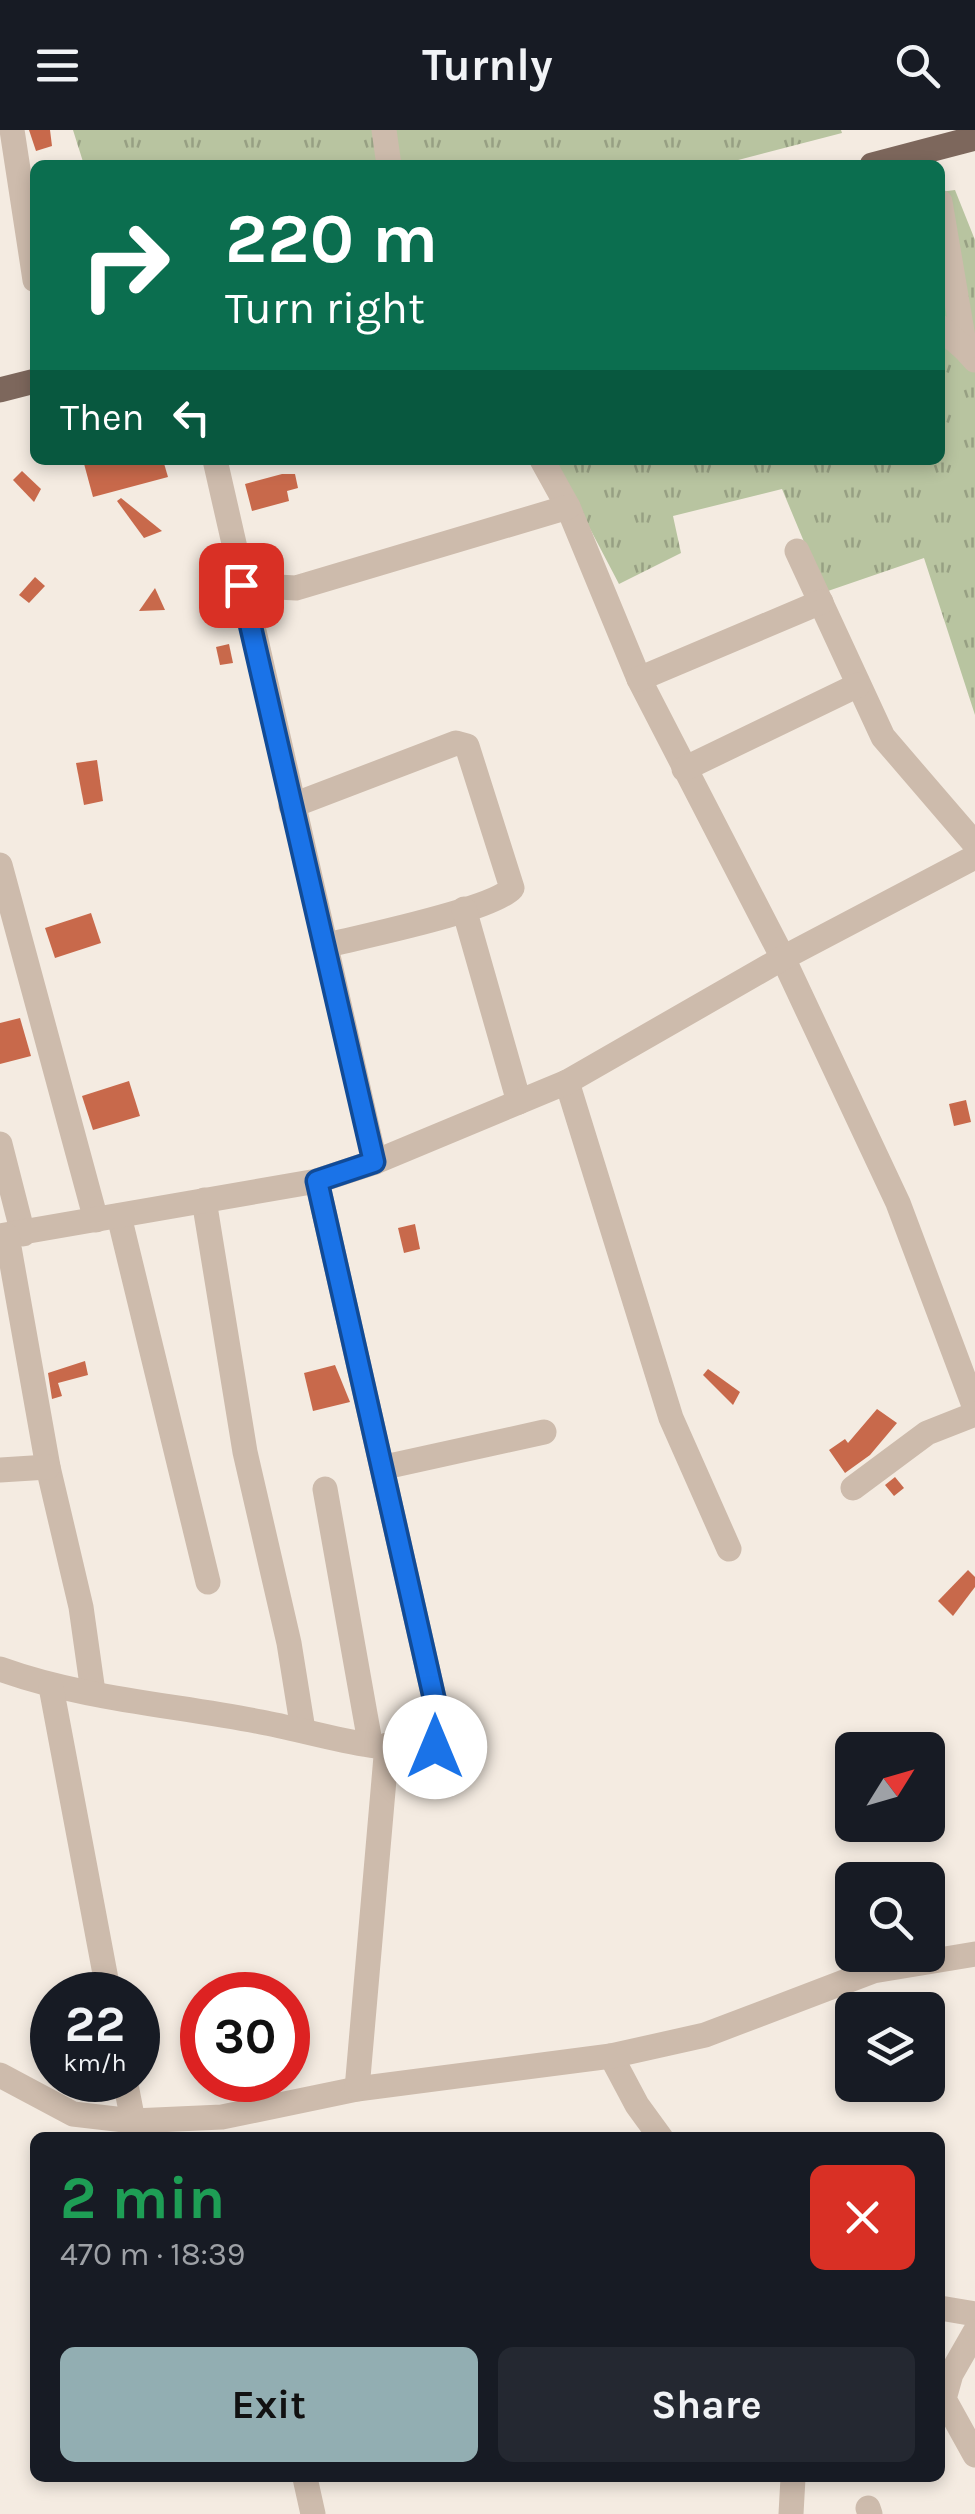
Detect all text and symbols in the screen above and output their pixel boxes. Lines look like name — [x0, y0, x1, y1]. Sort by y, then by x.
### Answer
icon: menu — [30, 38, 85, 93]
icon: search — [890, 38, 945, 93]
text: Turnly — [422, 39, 553, 91]
text: 220 m — [225, 198, 438, 280]
icon: right — [60, 200, 190, 330]
text: Turn right — [225, 282, 425, 334]
icon: left — [164, 390, 219, 445]
text: Then — [60, 395, 144, 440]
pin — [199, 543, 284, 628]
icon: arrive — [214, 558, 269, 613]
position arrow — [383, 1695, 487, 1799]
north arrow — [835, 1732, 945, 1842]
map controls — [835, 1732, 945, 2102]
button: search — [835, 1862, 945, 1972]
speed limit sign: 30 — [180, 1972, 310, 2102]
button: layers — [835, 1992, 945, 2102]
text: 22 — [65, 1995, 125, 2054]
text: km/h — [63, 2048, 127, 2077]
text: 2 min — [60, 2163, 225, 2233]
button: close — [810, 2165, 915, 2270]
text: 470 m · 18:39 — [60, 2236, 245, 2273]
button: Exit — [60, 2347, 478, 2462]
button: Share — [498, 2347, 915, 2462]

